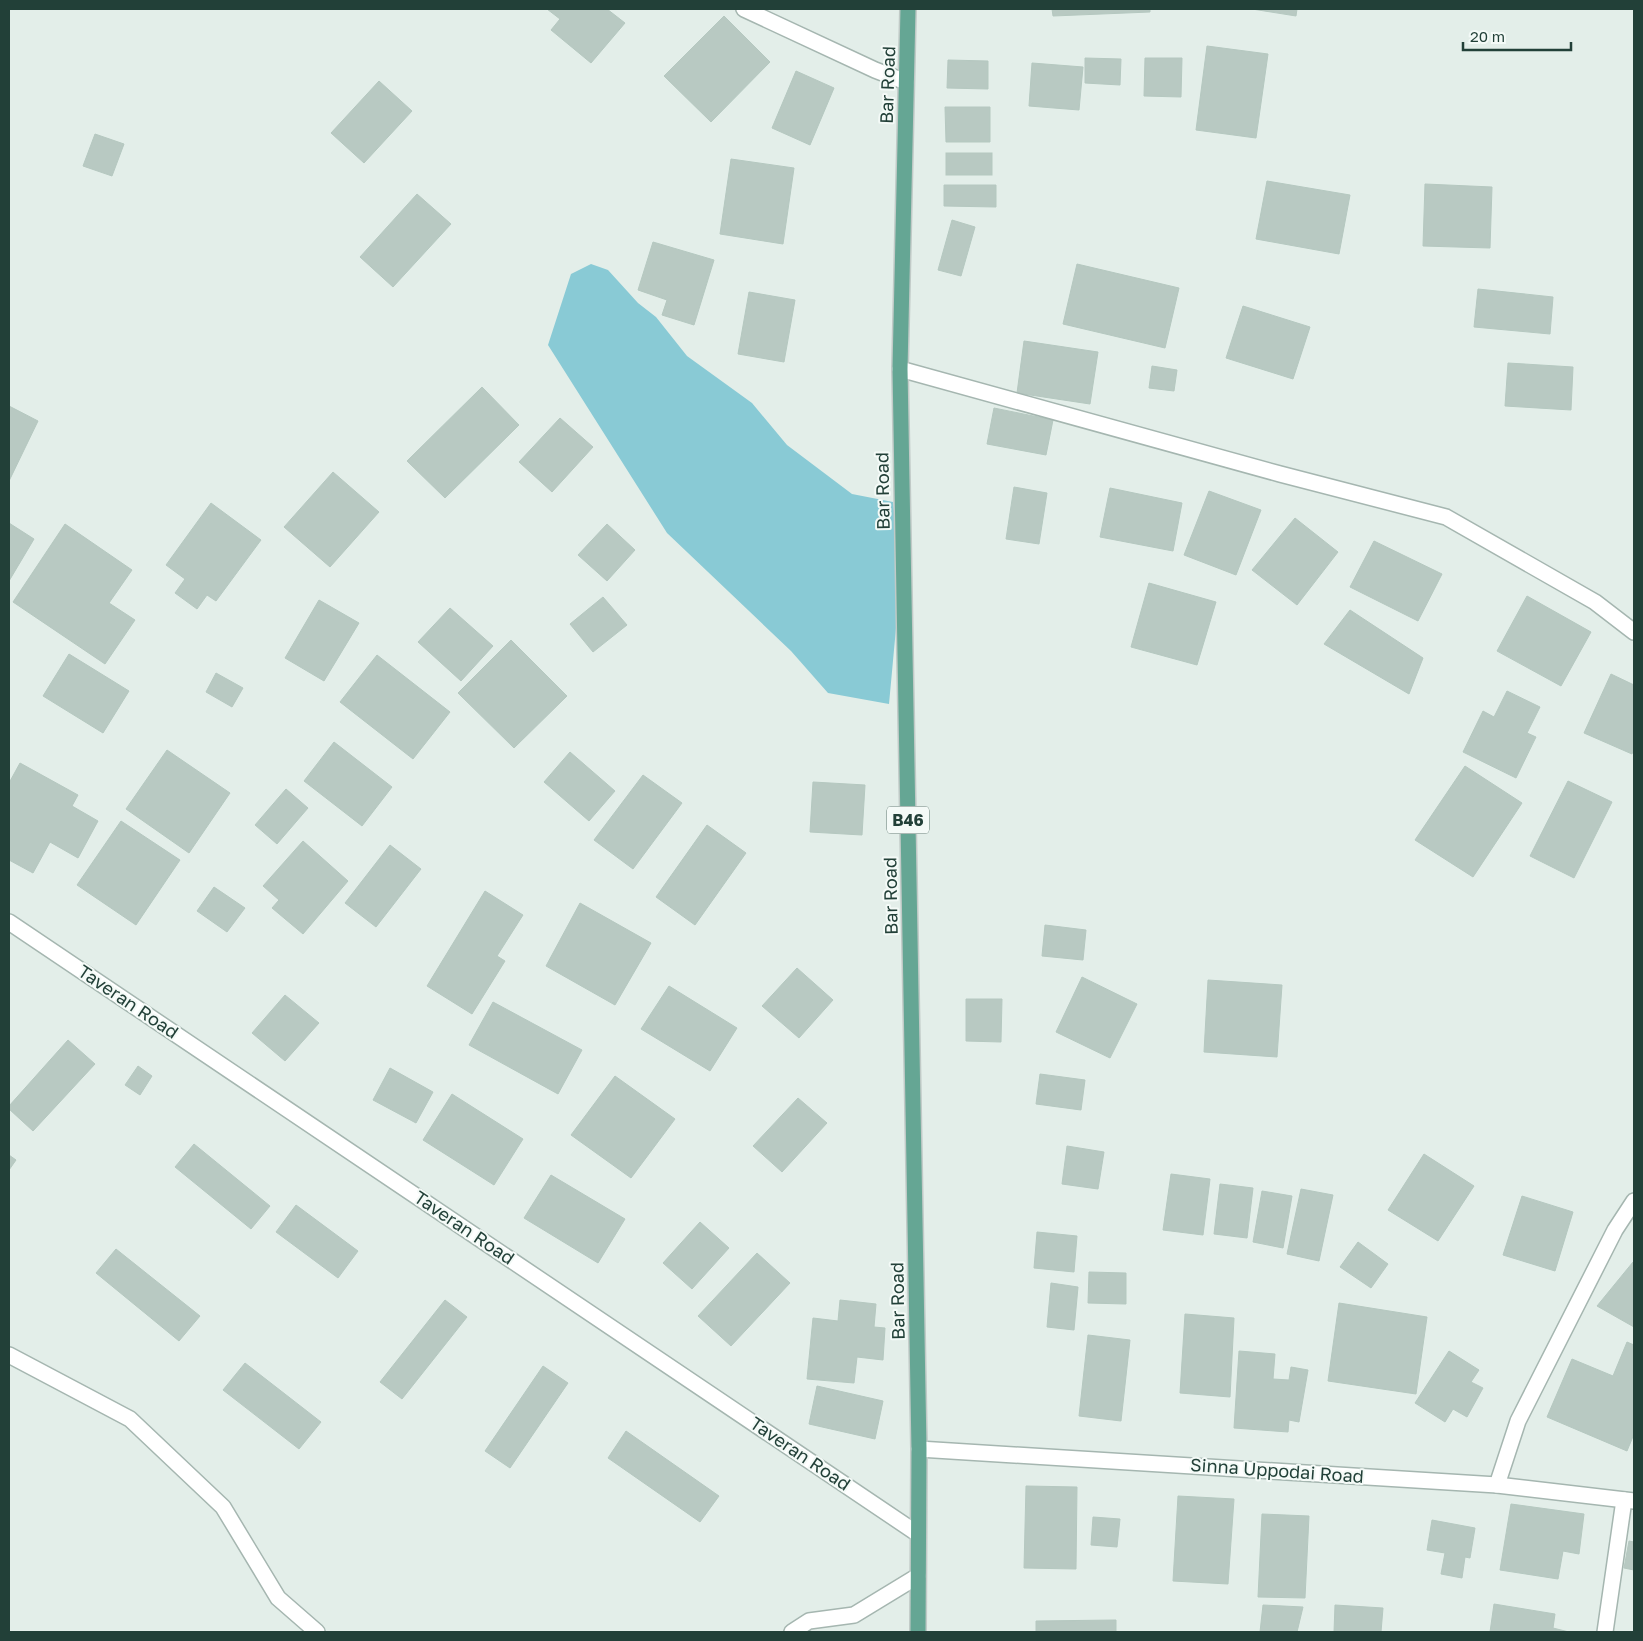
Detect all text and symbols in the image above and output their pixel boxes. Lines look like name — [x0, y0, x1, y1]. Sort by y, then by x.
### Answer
scale bar — [1463, 20, 1570, 52]
text: 20 m — [1470, 27, 1505, 45]
street label: Bar Road — [875, 46, 899, 124]
street label: Bar Road — [870, 452, 894, 530]
road number: B46 — [887, 806, 929, 834]
street label: Bar Road — [878, 857, 902, 935]
street label: Taveran Road — [74, 960, 183, 1043]
street label: Taveran Road — [410, 1186, 519, 1269]
street label: Bar Road — [885, 1262, 909, 1340]
street label: Taveran Road — [746, 1412, 855, 1495]
street label: Sinna Uppodai Road — [1190, 1453, 1365, 1487]

